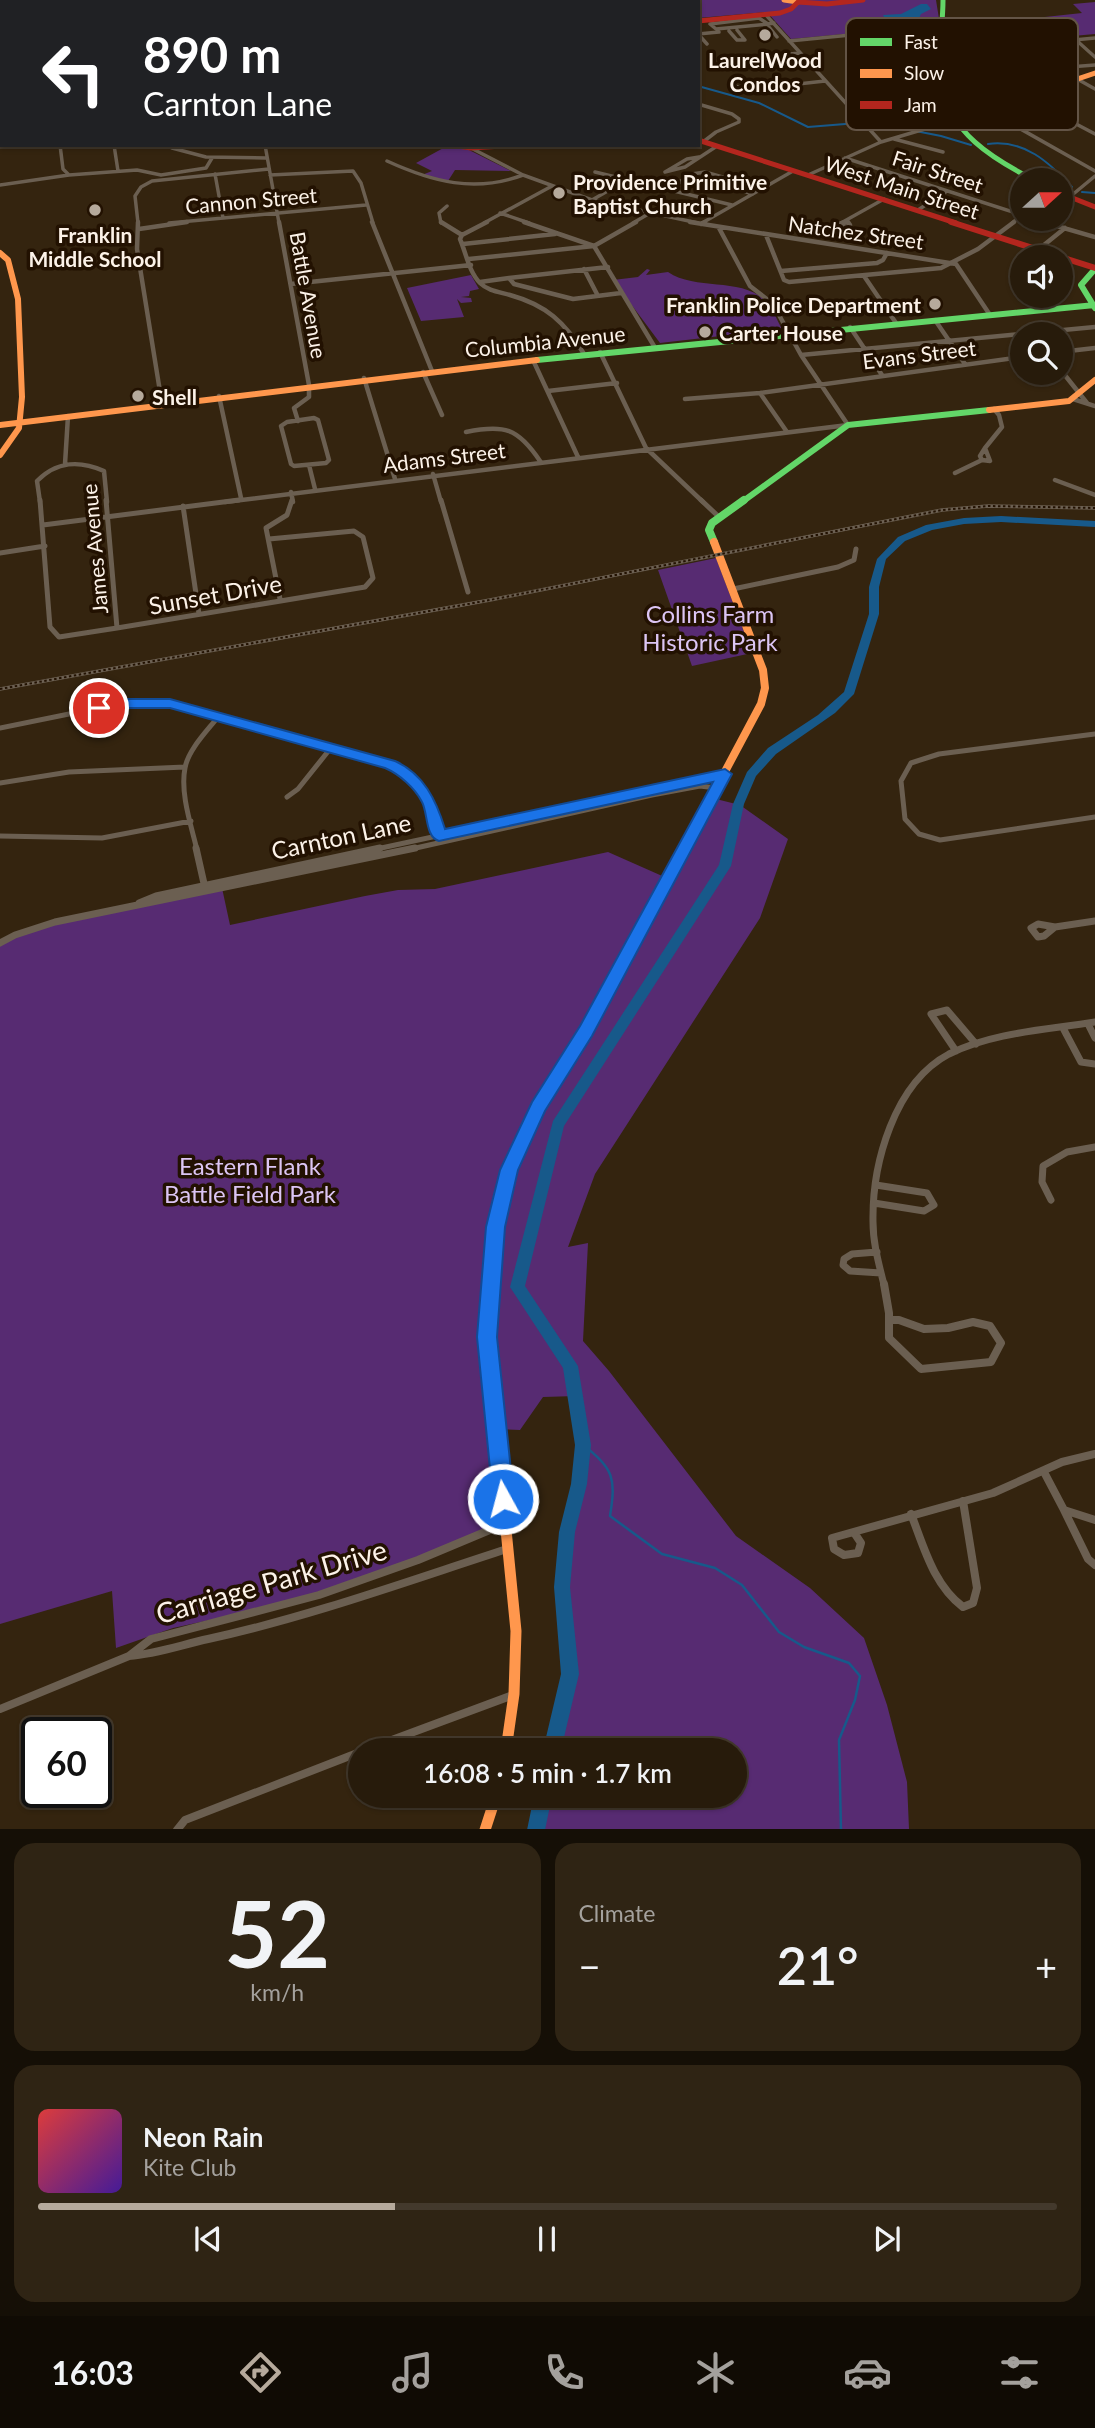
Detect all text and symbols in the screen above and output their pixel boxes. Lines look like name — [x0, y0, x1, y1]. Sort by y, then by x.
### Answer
legend — [846, 18, 1078, 130]
text: 890 m — [143, 25, 281, 83]
marker: LaurelWood Condos — [757, 27, 773, 43]
icon: left — [28, 28, 119, 119]
text: Fast — [904, 30, 938, 53]
place label: LaurelWood Condos — [708, 47, 822, 96]
text: Slow — [904, 61, 944, 84]
text: Carnton Lane — [143, 84, 332, 123]
text: Jam — [904, 93, 937, 116]
street label: Fair Street — [890, 145, 987, 198]
street label: West Main Street — [822, 150, 983, 224]
north arrow — [1010, 168, 1073, 231]
map controls — [1010, 168, 1073, 385]
place label: Providence Primitive Baptist Church — [573, 169, 767, 218]
street label: Cannon Street — [184, 182, 318, 218]
marker: Providence Primitive Baptist Church — [551, 185, 567, 201]
marker: Franklin Middle School — [87, 202, 103, 218]
street label: Natchez Street — [787, 210, 926, 254]
place label: Franklin Middle School — [28, 222, 162, 271]
street label: Battle Avenue — [286, 230, 332, 360]
button: sound — [1010, 245, 1073, 308]
place label: Franklin Police Department — [666, 292, 921, 317]
marker: Franklin Police Department — [927, 296, 943, 312]
street label: Columbia Avenue — [464, 320, 626, 362]
place label: Carter House — [719, 320, 843, 345]
button: search — [1010, 322, 1073, 385]
marker: Carter House — [697, 324, 713, 340]
street label: Evans Street — [861, 335, 978, 373]
place label: Shell — [152, 384, 197, 409]
marker: Shell — [130, 388, 146, 404]
street label: Adams Street — [381, 437, 507, 477]
street label: James Avenue — [76, 483, 112, 615]
street label: Sunset Drive — [146, 568, 284, 620]
park label: Collins Farm Historic Park — [642, 599, 779, 656]
pin — [69, 678, 129, 738]
icon: arrive — [80, 689, 118, 727]
street label: Carnton Lane — [269, 807, 413, 865]
park label: Eastern Flank Battle Field Park — [164, 1151, 337, 1208]
position arrow — [466, 1462, 540, 1536]
street label: Carriage Park Drive — [152, 1532, 390, 1630]
speed limit sign: 60 — [21, 1717, 112, 1808]
text: 16:08 · 5 min · 1.7 km — [423, 1757, 672, 1789]
text: 52 — [224, 1878, 330, 1987]
text: Climate — [579, 1899, 655, 1927]
text: 21° — [777, 1934, 859, 1996]
text: − — [579, 1943, 601, 1989]
text: + — [1035, 1943, 1057, 1989]
text: km/h — [250, 1978, 304, 2006]
text: Neon Rain — [143, 2121, 263, 2153]
text: Kite Club — [143, 2153, 236, 2181]
icon: previous — [189, 2220, 227, 2258]
icon: pause — [528, 2220, 566, 2258]
icon: next — [868, 2220, 906, 2258]
icon: directions — [236, 2348, 285, 2397]
icon: music — [388, 2348, 437, 2397]
icon: phone — [540, 2348, 589, 2397]
icon: climate — [691, 2348, 740, 2397]
icon: car — [843, 2348, 892, 2397]
icon: filters — [995, 2348, 1044, 2397]
text: 16:03 — [51, 2353, 134, 2392]

